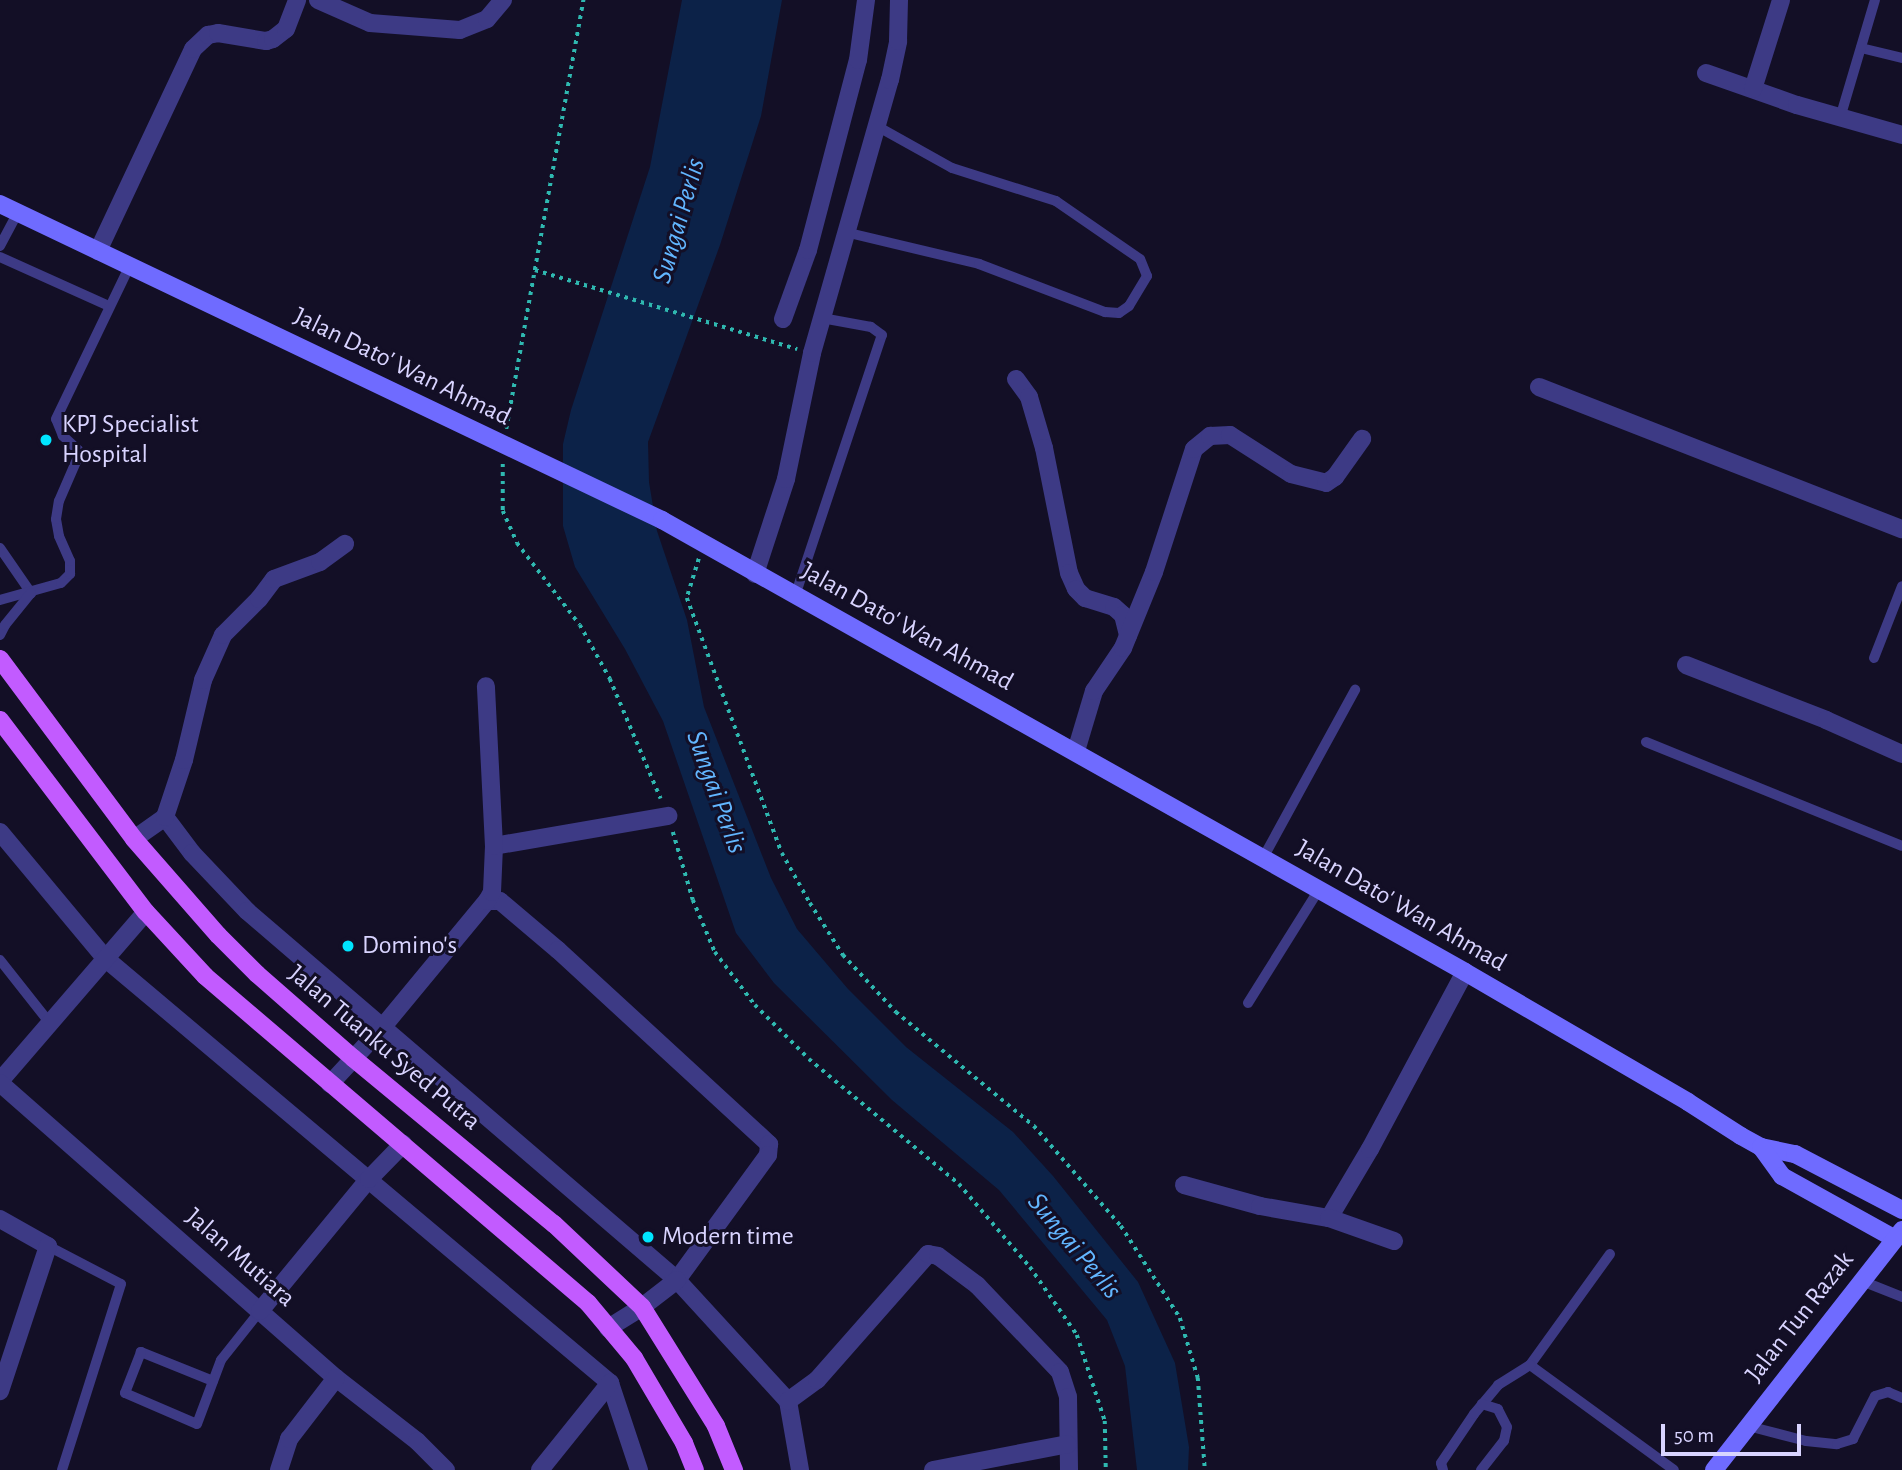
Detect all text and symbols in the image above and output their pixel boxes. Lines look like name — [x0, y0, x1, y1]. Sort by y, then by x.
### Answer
water label: Sungai Perlis — [645, 155, 713, 287]
street label: Jalan Dato' Wan Ahmad — [288, 301, 516, 433]
place label: KPJ Specialist Hospital — [62, 409, 199, 471]
marker: KPJ Specialist Hospital — [36, 430, 56, 450]
street label: Jalan Dato' Wan Ahmad — [795, 556, 1019, 698]
water label: Sungai Perlis — [678, 726, 754, 858]
street label: Jalan Dato' Wan Ahmad — [1290, 833, 1512, 979]
place label: Domino's — [362, 930, 457, 962]
marker: Domino's — [340, 938, 356, 954]
street label: Jalan Tuanku Syed Putra — [282, 959, 486, 1137]
water label: Sungai Perlis — [1020, 1186, 1128, 1306]
street label: Jalan Mutiara — [179, 1202, 301, 1314]
place label: Modern time — [662, 1221, 794, 1253]
marker: Modern time — [640, 1229, 656, 1245]
street label: Jalan Tun Razak — [1739, 1245, 1861, 1389]
scale bar — [1664, 1410, 1804, 1454]
text: 50 m — [1674, 1425, 1714, 1446]

